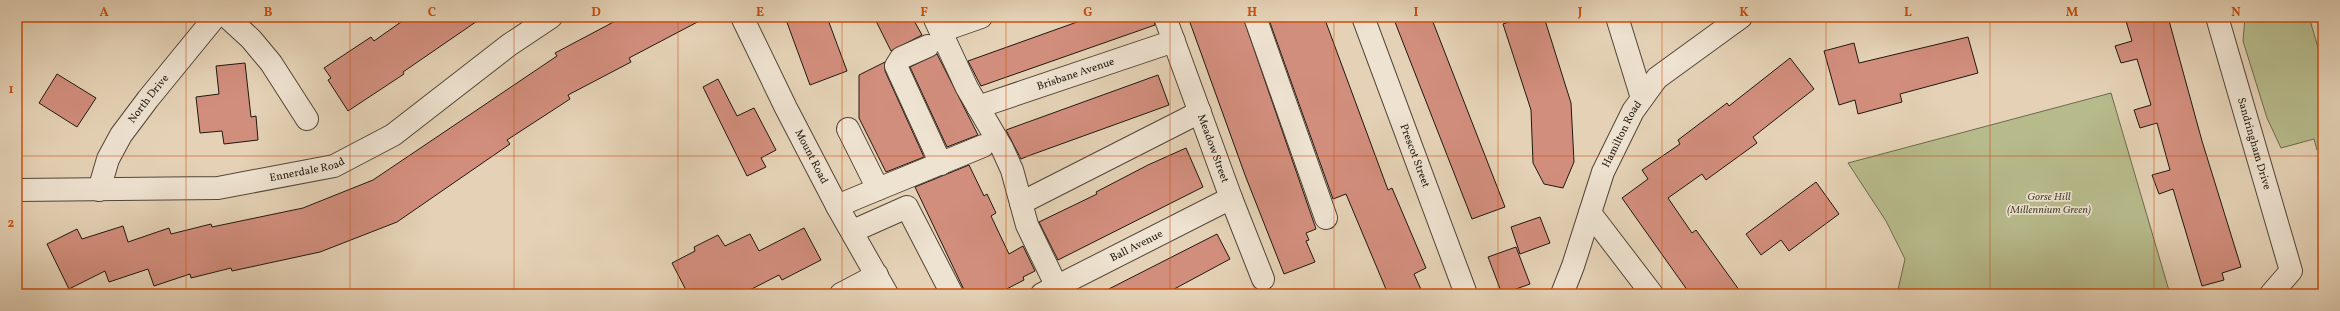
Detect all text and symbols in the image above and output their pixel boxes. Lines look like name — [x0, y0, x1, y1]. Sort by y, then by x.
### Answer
text: A — [99, 4, 109, 22]
text: B — [264, 4, 273, 22]
text: C — [428, 4, 436, 22]
text: D — [591, 4, 601, 22]
text: E — [756, 4, 764, 22]
text: F — [920, 4, 928, 22]
text: G — [1083, 4, 1093, 22]
text: H — [1247, 4, 1257, 22]
text: I — [1414, 4, 1419, 22]
text: J — [1577, 4, 1583, 22]
text: K — [1739, 4, 1749, 22]
text: L — [1904, 4, 1912, 22]
text: M — [2066, 4, 2079, 22]
text: N — [2231, 4, 2241, 22]
street label: Brisbane Avenue — [1035, 54, 1116, 94]
street label: North Drive — [125, 71, 172, 126]
text: 1 — [8, 81, 14, 99]
street label: Sandringham Drive — [2233, 96, 2274, 192]
street label: Hamilton Road — [1599, 98, 1646, 170]
street label: Meadow Street — [1194, 112, 1232, 185]
street label: Prescot Street — [1396, 122, 1433, 190]
street label: Mount Road — [791, 127, 832, 187]
street label: Ennerdale Road — [268, 154, 348, 186]
park label: Gorse Hill (Millennium Green) — [2007, 190, 2091, 218]
text: 2 — [8, 215, 15, 233]
street label: Ball Avenue — [1108, 226, 1165, 266]

